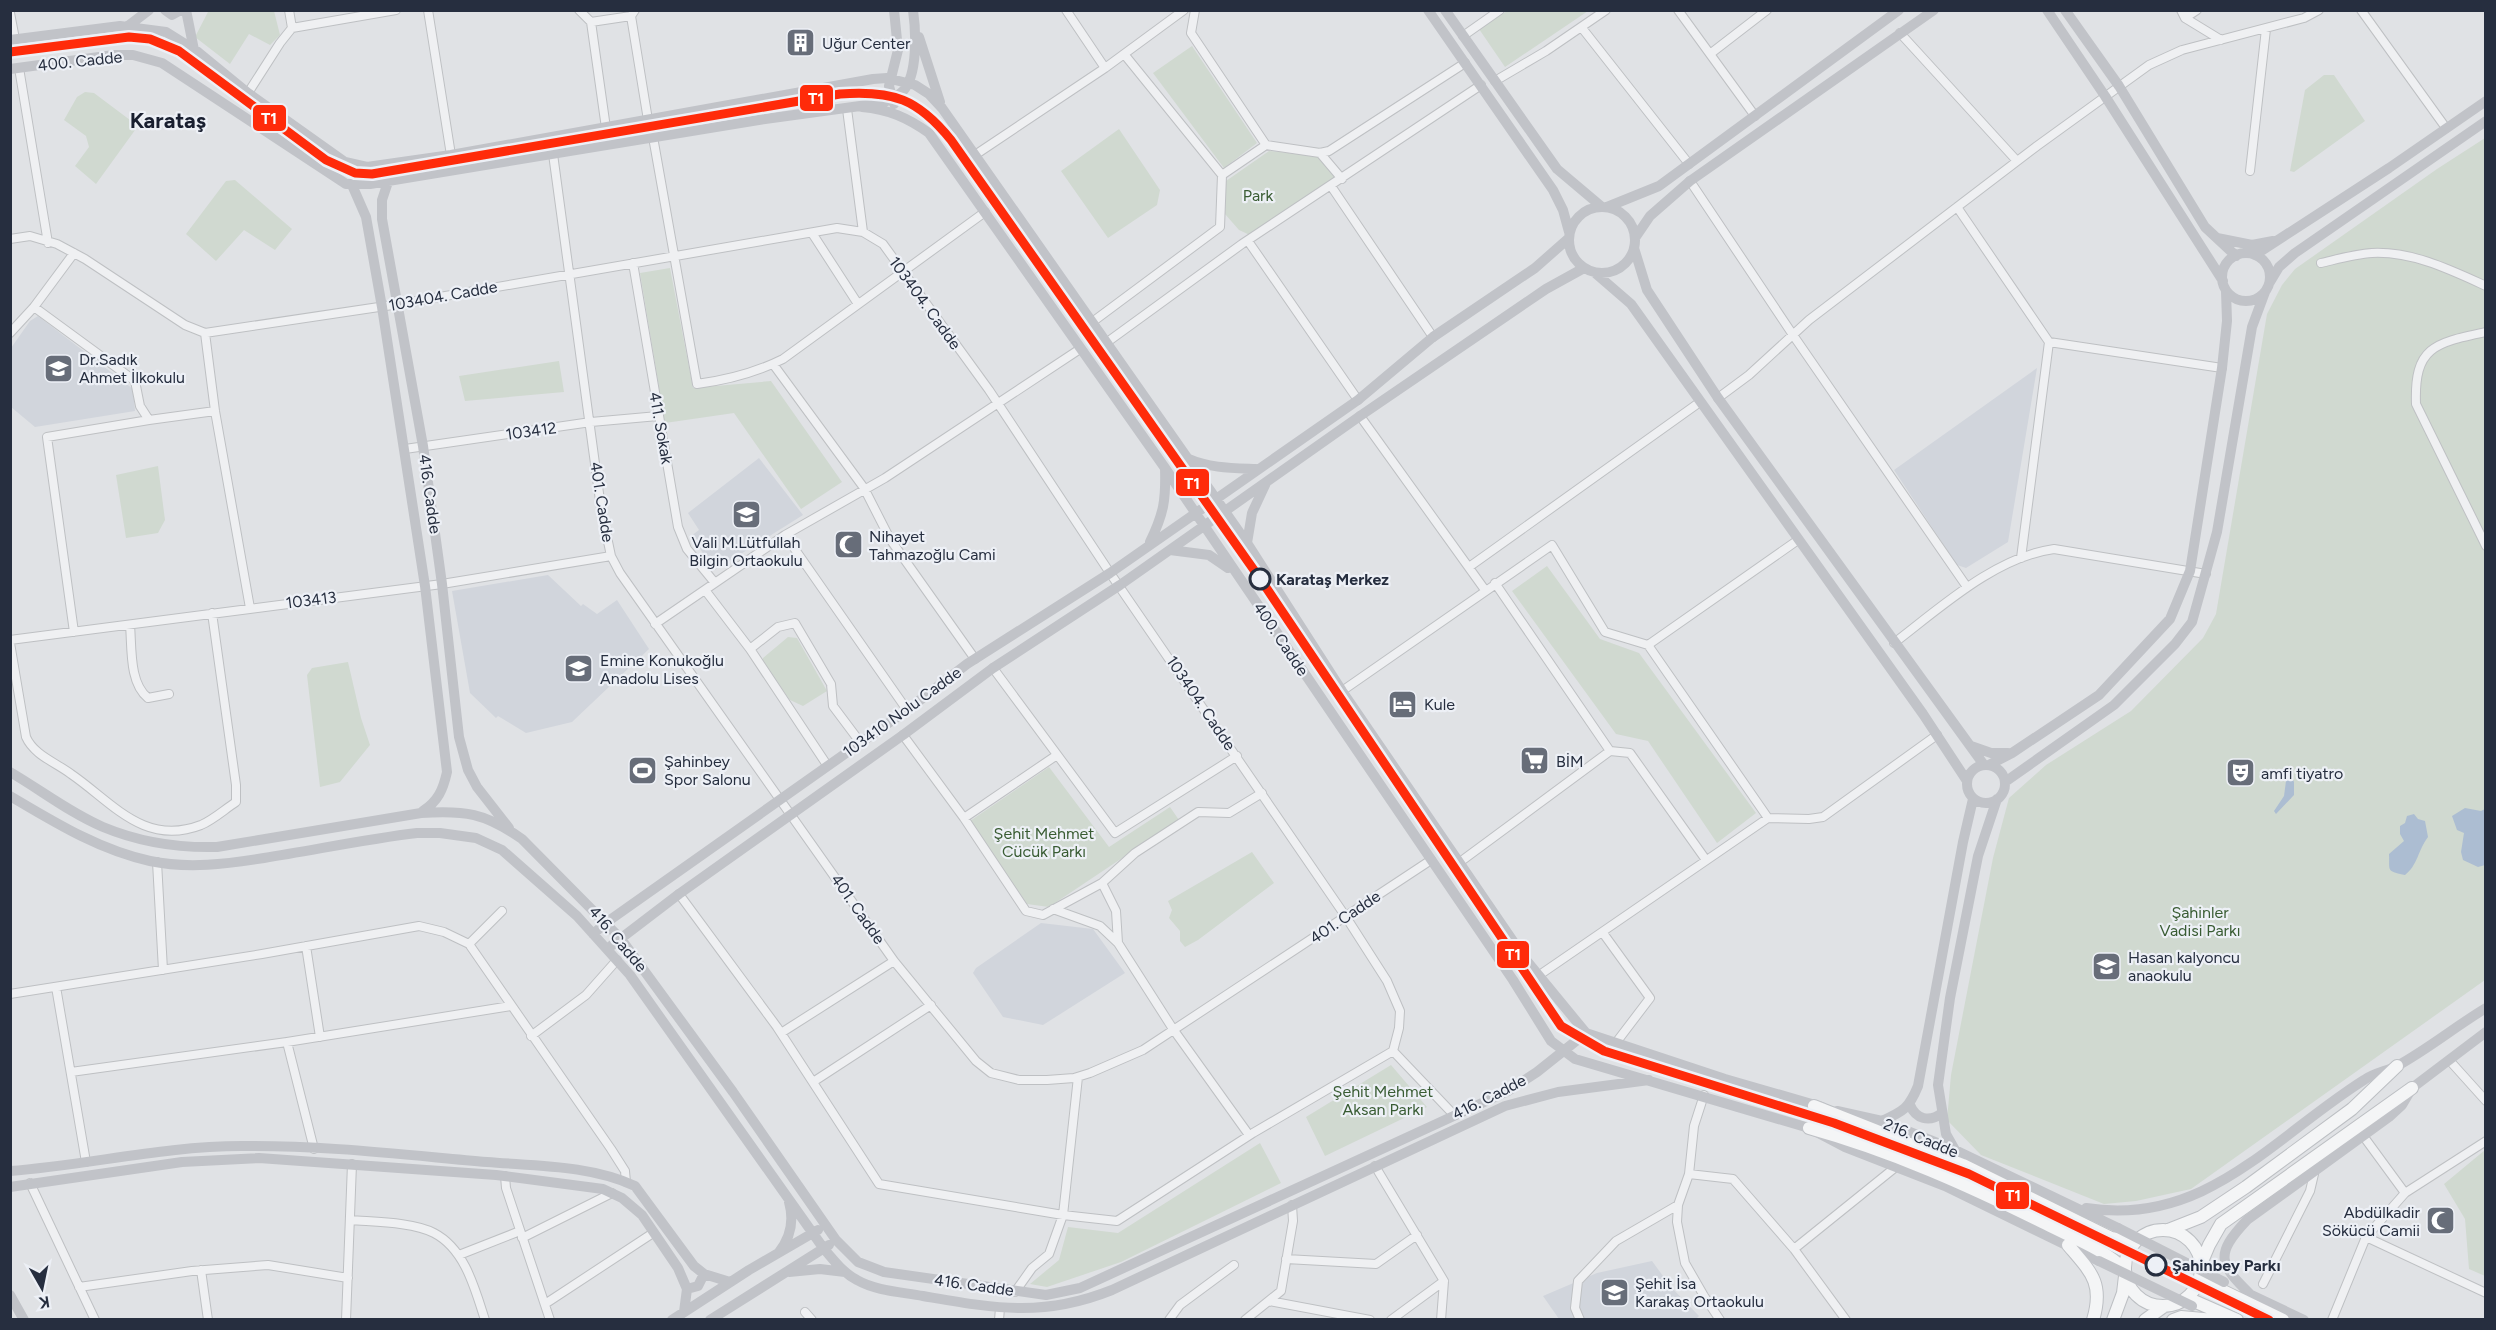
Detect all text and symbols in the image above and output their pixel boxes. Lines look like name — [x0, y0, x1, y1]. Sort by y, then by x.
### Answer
building icon: Uğur Center — [785, 27, 817, 59]
place label: Uğur Center — [822, 34, 911, 53]
street label: 400. Cadde — [37, 47, 123, 75]
line badge: T1 — [799, 84, 834, 112]
text: T1 — [808, 89, 824, 108]
line badge: T1 — [252, 104, 287, 132]
district label: Karataş — [130, 107, 206, 134]
text: T1 — [261, 109, 277, 128]
park label: Park — [1243, 186, 1273, 205]
street label: 103404. Cadde — [885, 253, 965, 353]
street label: 103404. Cadde — [387, 277, 499, 315]
place label: Dr.Sadık Ahmet İlkokulu — [79, 350, 185, 387]
school or university icon: Dr.Sadık Ahmet İlkokulu — [42, 352, 74, 384]
street label: 411. Sokak — [645, 390, 677, 466]
street label: 103412 — [504, 418, 558, 444]
street label: 416. Cadde — [415, 453, 445, 535]
street label: 401. Cadde — [586, 460, 618, 544]
line badge: T1 — [1175, 468, 1210, 497]
text: T1 — [1184, 474, 1200, 493]
school or university icon: Vali M.Lütfullah Bilgin Ortaokulu — [730, 498, 762, 530]
place label: Nihayet Tahmazoğlu Cami — [869, 527, 996, 564]
mosque icon: Nihayet Tahmazoğlu Cami — [832, 529, 864, 561]
place label: Vali M.Lütfullah Bilgin Ortaokulu — [689, 533, 803, 570]
marker: Karataş Merkez — [1249, 568, 1271, 590]
place label: Karataş Merkez — [1276, 570, 1389, 589]
street label: 103413 — [285, 587, 337, 613]
street label: 400. Cadde — [1249, 598, 1313, 680]
place label: Emine Konukoğlu Anadolu Lises — [600, 651, 724, 688]
street label: 103404. Cadde — [1162, 652, 1240, 754]
school or university icon: Emine Konukoğlu Anadolu Lises — [563, 653, 595, 685]
street label: 103410 Nolu Cadde — [839, 663, 965, 761]
hotel icon: Kule — [1387, 688, 1419, 720]
place label: Kule — [1424, 695, 1455, 714]
supermarket icon: BİM — [1519, 745, 1551, 777]
place label: Şahinbey Spor Salonu — [664, 752, 751, 789]
place label: BİM — [1556, 752, 1584, 771]
sports icon: Şahinbey Spor Salonu — [627, 754, 659, 786]
theatre icon: amfi tiyatro — [2224, 757, 2256, 789]
place label: amfi tiyatro — [2261, 764, 2343, 783]
park label: Şehit Mehmet Cücük Parkı — [994, 824, 1094, 861]
street label: 401. Cadde — [827, 870, 889, 948]
street label: 401. Cadde — [1306, 886, 1384, 948]
street label: 416. Cadde — [585, 902, 651, 976]
park label: Şahinler Vadisi Parkı — [2160, 903, 2240, 940]
line badge: T1 — [1496, 940, 1530, 969]
text: T1 — [1505, 945, 1521, 964]
place label: Hasan kalyoncu anaokulu — [2128, 948, 2240, 985]
school or university icon: Hasan kalyoncu anaokulu — [2091, 950, 2123, 982]
street label: 416. Cadde — [1449, 1070, 1529, 1124]
park label: Şehit Mehmet Aksan Parkı — [1333, 1082, 1433, 1119]
street label: 216. Cadde — [1881, 1114, 1961, 1162]
line badge: T1 — [1995, 1181, 2030, 1210]
text: T1 — [2005, 1186, 2021, 1205]
place label: Abdülkadir Sökücü Camii — [2322, 1203, 2421, 1240]
mosque icon: Abdülkadir Sökücü Camii — [2425, 1205, 2457, 1237]
marker: Şahinbey Parkı — [2145, 1254, 2167, 1276]
place label: Şahinbey Parkı — [2172, 1256, 2281, 1275]
north arrow — [12, 1258, 72, 1318]
street label: 416. Cadde — [933, 1270, 1015, 1300]
place label: Şehit İsa Karakaş Ortaokulu — [1635, 1274, 1764, 1311]
school or university icon: Şehit İsa Karakaş Ortaokulu — [1598, 1276, 1630, 1308]
text: K — [37, 1292, 51, 1313]

